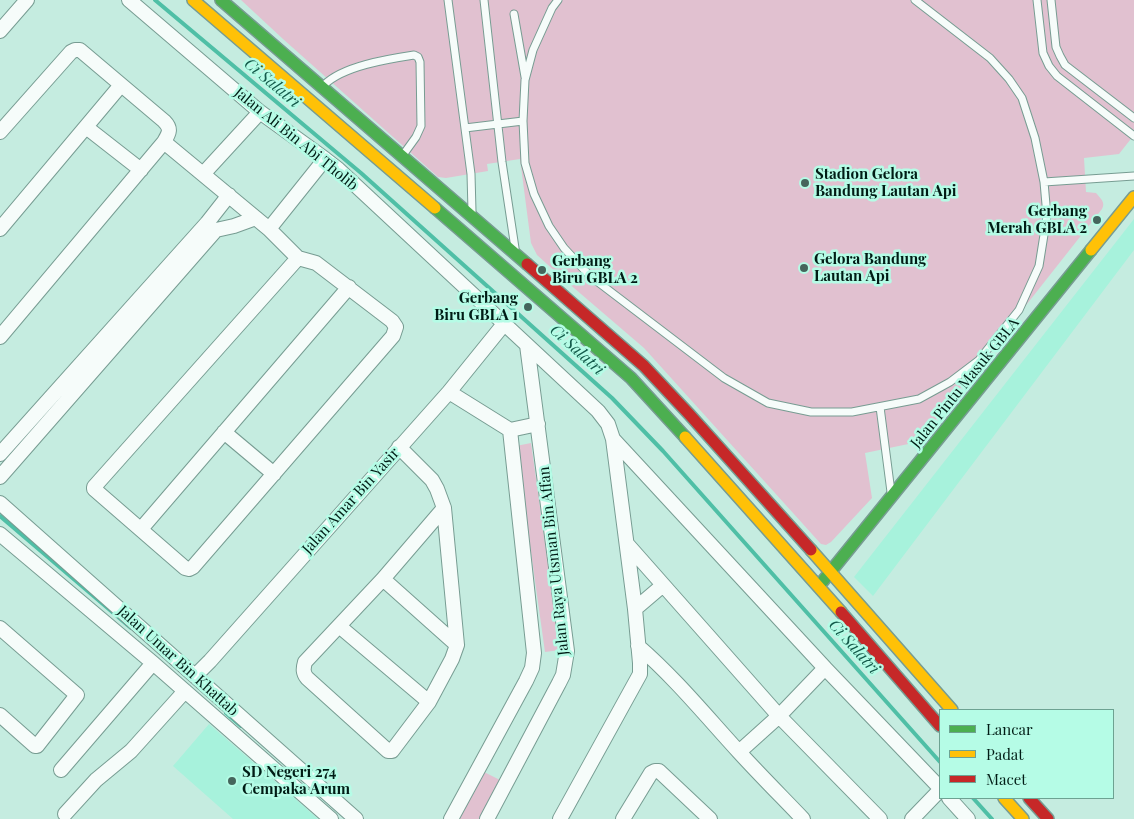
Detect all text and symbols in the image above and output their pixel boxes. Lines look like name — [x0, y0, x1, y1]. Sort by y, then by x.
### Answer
water label: Ci Salatri — [240, 54, 304, 112]
street label: Jalan Ali Bin Abi Tholib — [231, 84, 361, 194]
place label: Stadion Gelora Bandung Lautan Api — [815, 165, 957, 200]
marker: Stadion Gelora Bandung Lautan Api — [799, 177, 811, 189]
place label: Gerbang Merah GBLA 2 — [987, 202, 1087, 237]
marker: Gerbang Merah GBLA 2 — [1091, 214, 1103, 226]
place label: Gelora Bandung Lautan Api — [814, 250, 926, 285]
place label: Gerbang Biru GBLA 2 — [552, 252, 638, 287]
marker: Gelora Bandung Lautan Api — [798, 262, 810, 274]
marker: Gerbang Biru GBLA 2 — [536, 264, 548, 276]
place label: Gerbang Biru GBLA 1 — [434, 289, 518, 324]
marker: Gerbang Biru GBLA 1 — [522, 301, 534, 313]
street label: Jalan Pintu Masuk GBLA — [907, 314, 1023, 452]
water label: Ci Salatri — [546, 321, 608, 379]
street label: Jalan Amar Bin Yasir — [299, 444, 403, 558]
street label: Jalan Raya Utsman Bin Affan — [535, 466, 573, 656]
street label: Jalan Umar Bin Khattab — [114, 602, 242, 720]
water label: Ci Salatri — [825, 616, 883, 678]
legend — [939, 709, 1114, 799]
text: Lancar — [986, 719, 1033, 739]
text: Padat — [986, 744, 1024, 764]
place label: SD Negeri 274 Cempaka Arum — [242, 763, 350, 798]
text: Macet — [986, 769, 1027, 789]
marker: SD Negeri 274 Cempaka Arum — [226, 775, 238, 787]

